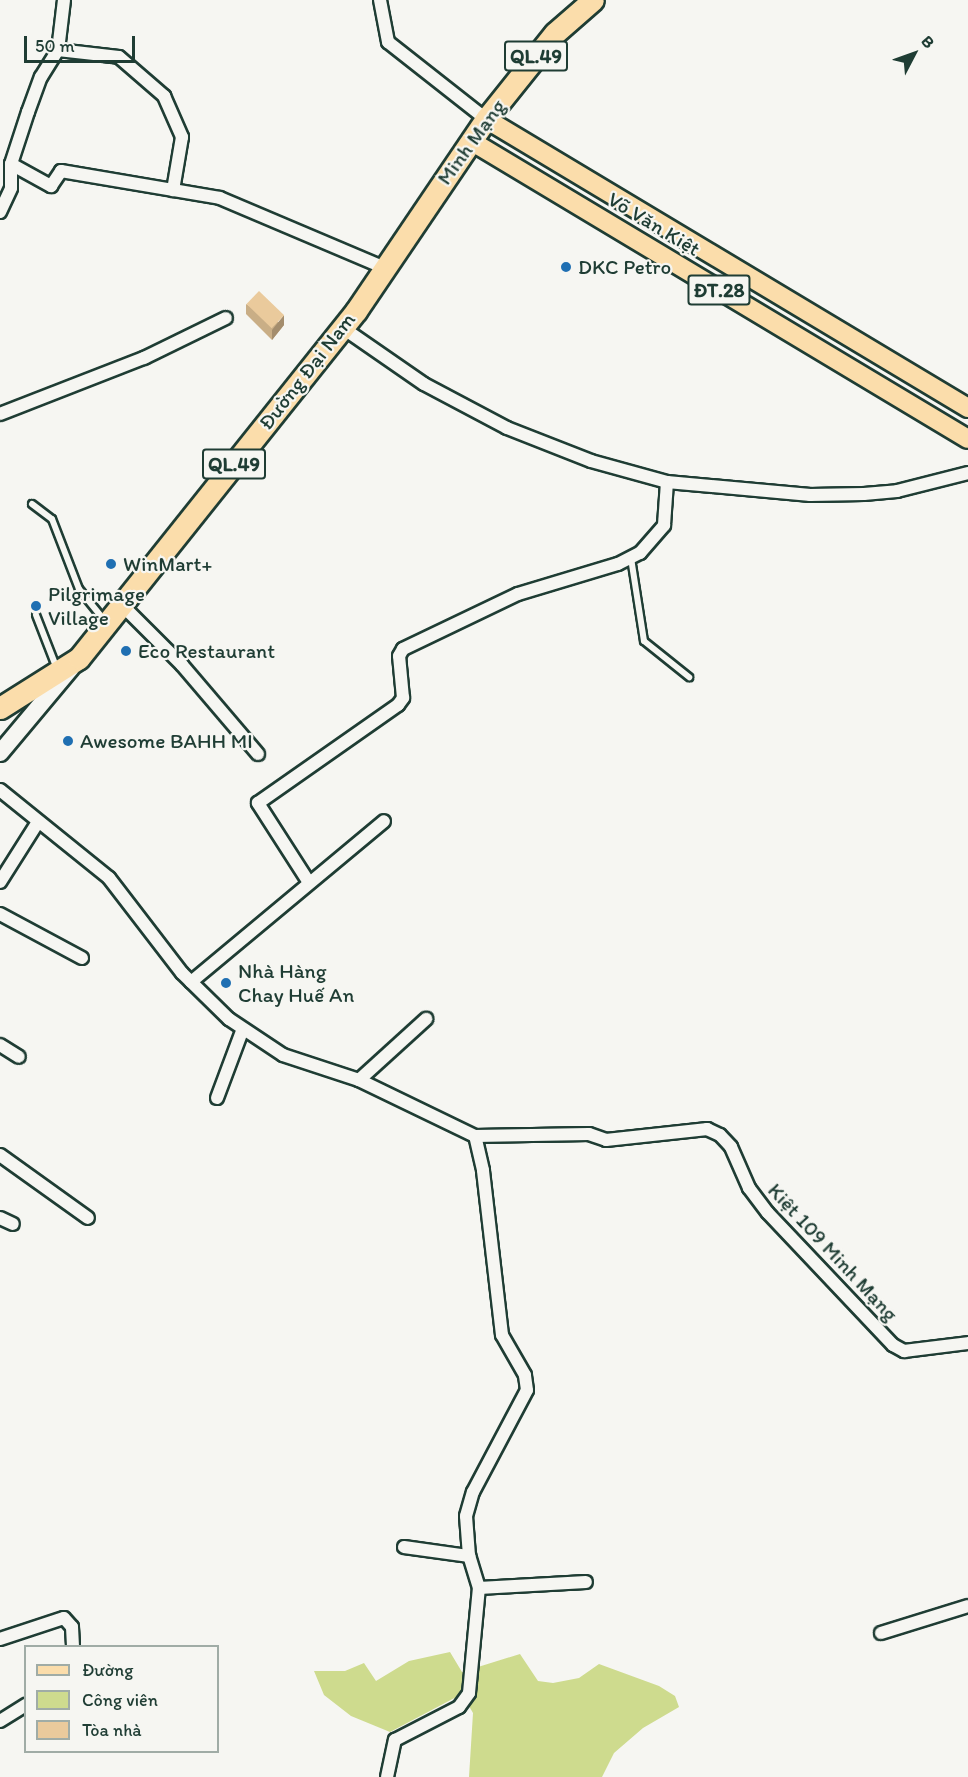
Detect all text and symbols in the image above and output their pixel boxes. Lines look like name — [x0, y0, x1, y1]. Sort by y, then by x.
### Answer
scale bar — [27, 24, 138, 62]
north arrow — [884, 24, 944, 84]
text: B — [917, 32, 939, 52]
text: 50 m — [35, 35, 75, 57]
road number: QL.49 — [503, 39, 569, 73]
street label: Minh Mạng — [432, 94, 510, 190]
street label: Võ Văn Kiệt — [603, 187, 705, 261]
place label: DKC Petro — [578, 254, 671, 280]
marker: DKC Petro — [559, 260, 573, 274]
road number: ĐT.28 — [686, 273, 752, 307]
street label: Đường Đại Nam — [253, 307, 361, 435]
road number: QL.49 — [201, 447, 267, 481]
place label: WinMart+ — [123, 551, 213, 577]
marker: WinMart+ — [104, 557, 118, 571]
place label: Pilgrimage Village — [48, 581, 145, 631]
marker: Pilgrimage Village — [29, 599, 43, 613]
place label: Eco Restaurant — [138, 638, 276, 664]
marker: Eco Restaurant — [119, 644, 133, 658]
place label: Awesome BAHH MI — [80, 728, 255, 754]
marker: Awesome BAHH MI — [61, 734, 75, 748]
place label: Nhà Hàng Chay Huế An — [238, 958, 355, 1008]
marker: Nhà Hàng Chay Huế An — [219, 976, 233, 990]
street label: Kiệt 109 Minh Mạng — [763, 1178, 903, 1326]
legend — [24, 1645, 219, 1753]
text: Đường — [82, 1659, 133, 1681]
text: Công viên — [82, 1689, 158, 1711]
text: Tòa nhà — [82, 1719, 142, 1741]

